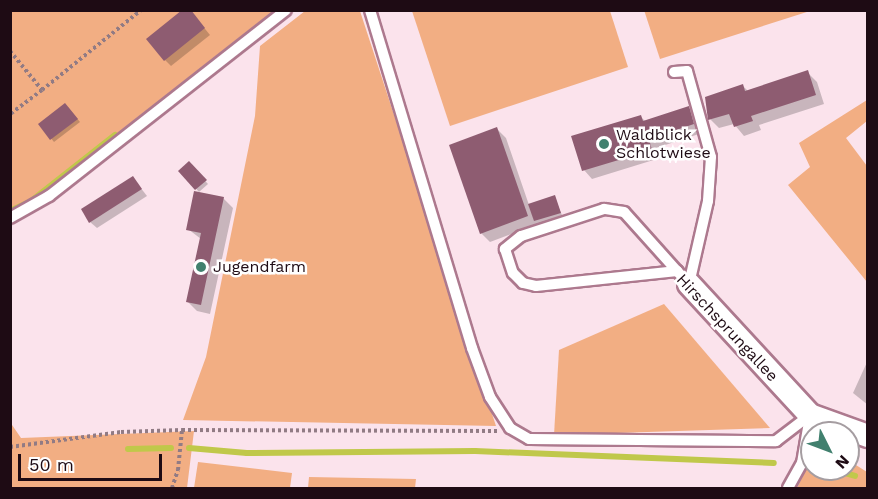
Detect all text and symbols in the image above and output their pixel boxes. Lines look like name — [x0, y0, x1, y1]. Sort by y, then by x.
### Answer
place label: Waldblick Schlotwiese — [616, 125, 711, 163]
marker: Waldblick Schlotwiese — [597, 137, 611, 151]
place label: Jugendfarm — [213, 257, 306, 277]
marker: Jugendfarm — [194, 260, 208, 274]
street label: Hirschsprungallee — [672, 270, 782, 386]
north arrow — [800, 421, 860, 481]
scale bar — [21, 442, 165, 480]
text: N — [831, 451, 853, 473]
text: 50 m — [29, 454, 74, 475]

